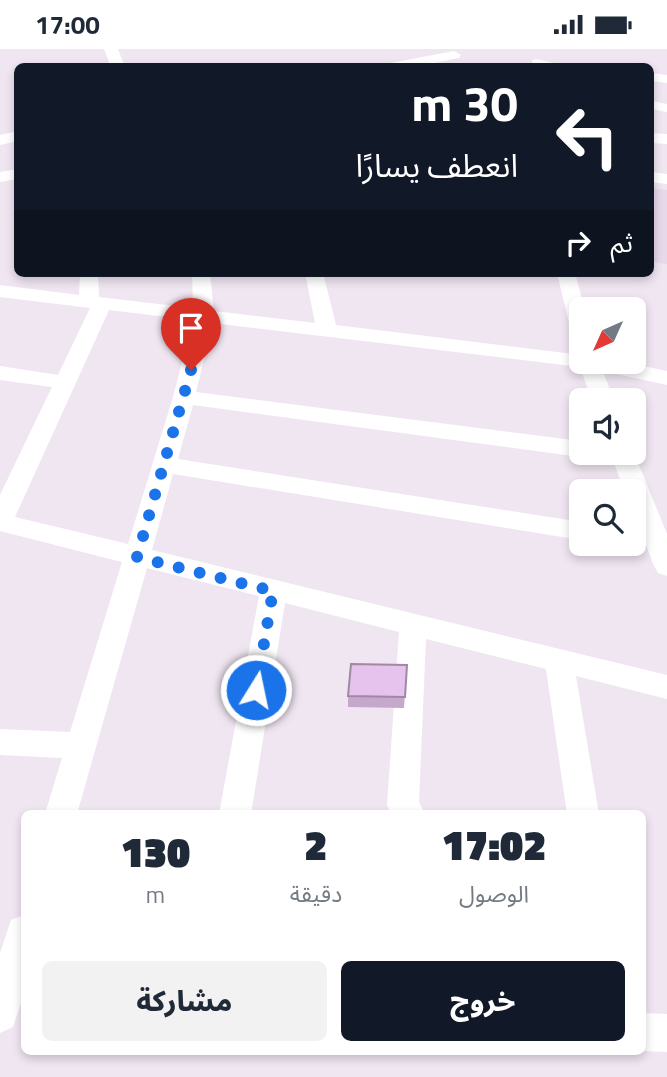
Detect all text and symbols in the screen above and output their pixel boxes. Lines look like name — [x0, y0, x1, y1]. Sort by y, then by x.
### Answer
text: 17:00 — [35, 5, 100, 44]
text: 30 m — [411, 65, 518, 140]
icon: left — [542, 91, 633, 182]
text: انعطف يسارًا — [356, 141, 518, 189]
text: ثم — [611, 223, 633, 262]
icon: right — [559, 224, 597, 262]
north arrow — [569, 297, 646, 375]
map controls — [569, 297, 646, 556]
pin — [161, 298, 221, 370]
icon: arrive — [172, 309, 210, 347]
button: sound — [569, 388, 646, 465]
button: search — [569, 479, 646, 556]
position arrow — [219, 653, 293, 727]
text: 2 — [304, 812, 327, 876]
text: 17:02 — [442, 812, 546, 876]
text: 130 — [121, 819, 190, 883]
text: دقيقة — [290, 876, 342, 911]
text: الوصول — [459, 876, 529, 911]
text: m — [146, 877, 165, 912]
button: مشاركة — [42, 961, 327, 1041]
button: خروج — [341, 961, 625, 1041]

